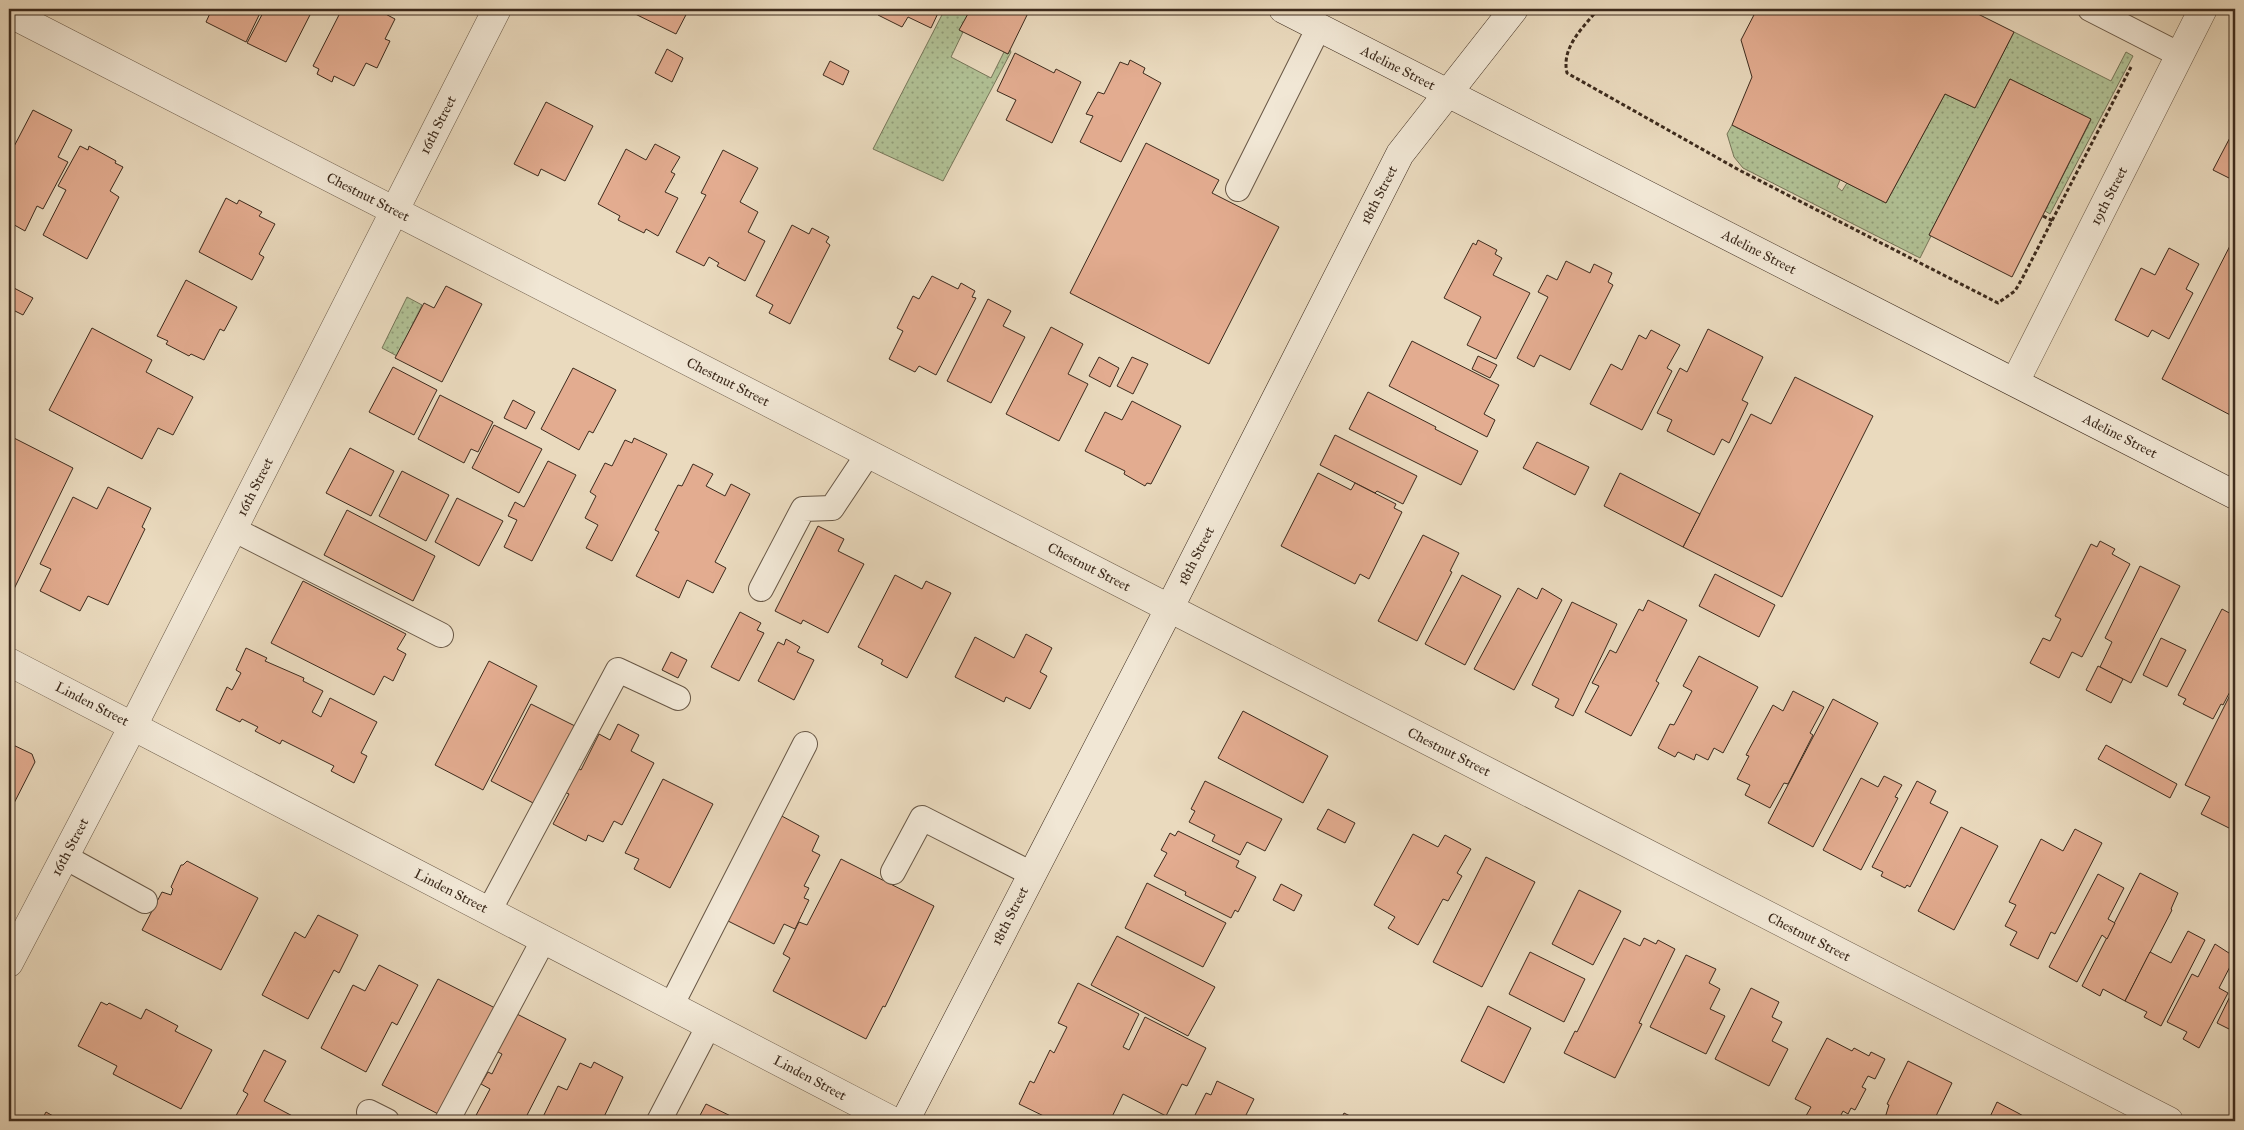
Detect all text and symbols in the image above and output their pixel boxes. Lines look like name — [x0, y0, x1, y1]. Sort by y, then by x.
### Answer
street label: Adeline Street — [1357, 42, 1438, 94]
street label: 16th Street — [416, 93, 460, 157]
street label: 18th Street — [1357, 163, 1401, 227]
street label: 19th Street — [2087, 164, 2131, 228]
street label: Chestnut Street — [324, 169, 412, 225]
street label: Adeline Street — [1718, 226, 1799, 278]
street label: Chestnut Street — [684, 354, 772, 410]
street label: Adeline Street — [2079, 410, 2160, 462]
street label: 16th Street — [233, 455, 277, 519]
street label: 18th Street — [1174, 524, 1218, 588]
street label: Chestnut Street — [1045, 539, 1133, 595]
street label: Linden Street — [53, 678, 132, 730]
street label: Chestnut Street — [1405, 724, 1493, 780]
street label: 16th Street — [48, 815, 92, 879]
street label: Linden Street — [412, 865, 491, 917]
street label: 18th Street — [988, 884, 1032, 948]
street label: Chestnut Street — [1765, 909, 1853, 965]
street label: Linden Street — [771, 1052, 849, 1104]

